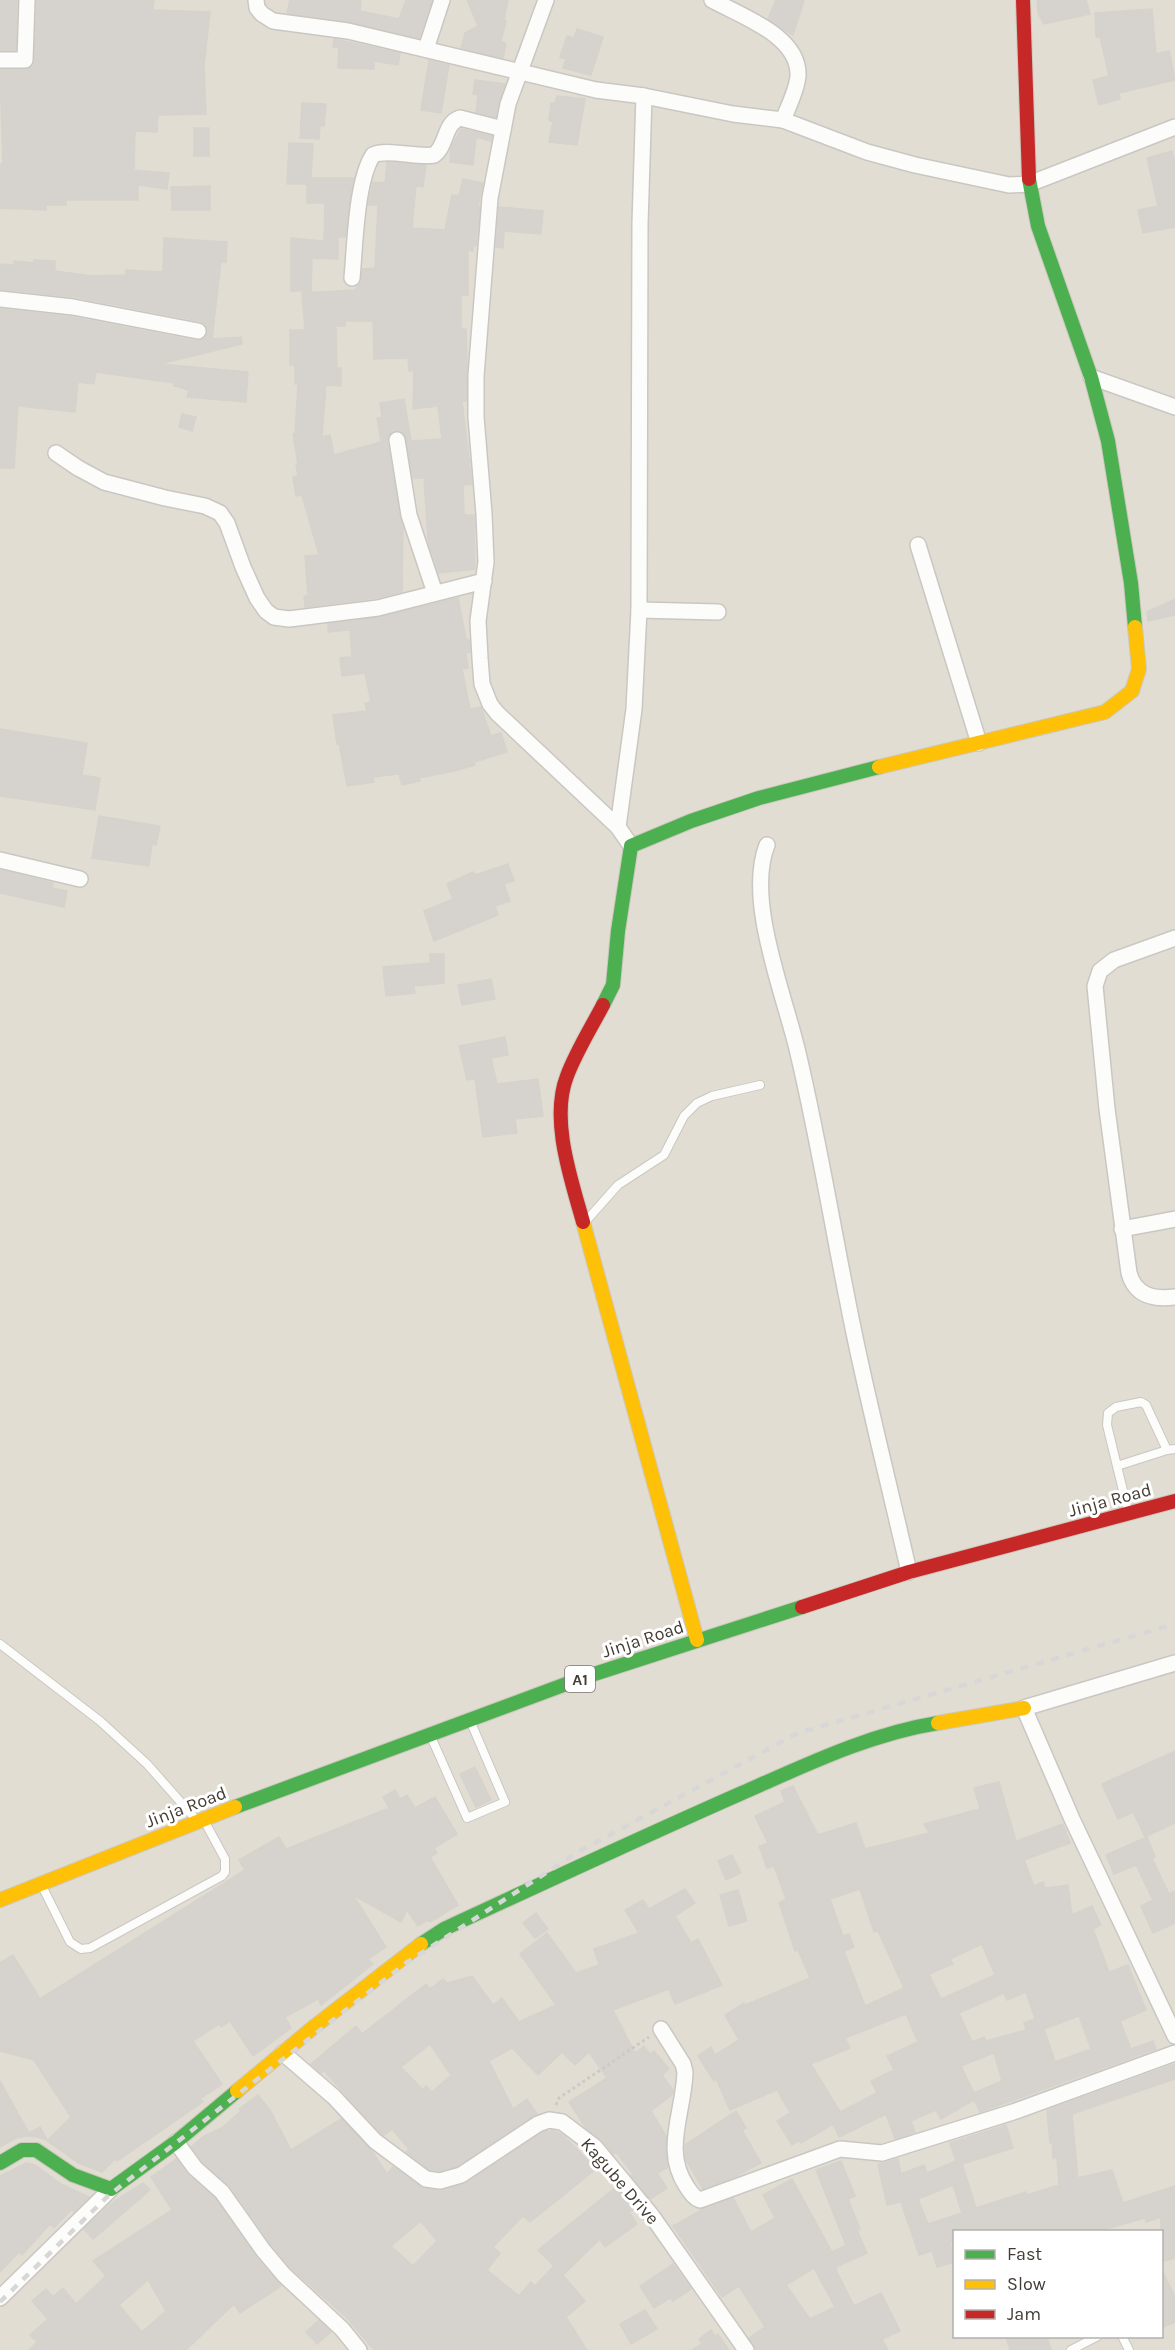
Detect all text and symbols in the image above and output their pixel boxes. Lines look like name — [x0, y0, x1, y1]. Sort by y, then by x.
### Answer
street label: Jinja Road — [1066, 1478, 1154, 1522]
street label: Jinja Road — [599, 1615, 687, 1663]
road number: A1 — [565, 1666, 595, 1692]
street label: Jinja Road — [142, 1782, 230, 1832]
street label: Kagube Drive — [576, 2133, 664, 2229]
legend — [953, 2230, 1163, 2338]
text: Fast — [1007, 2243, 1042, 2265]
text: Slow — [1007, 2273, 1046, 2295]
text: Jam — [1007, 2303, 1041, 2325]

